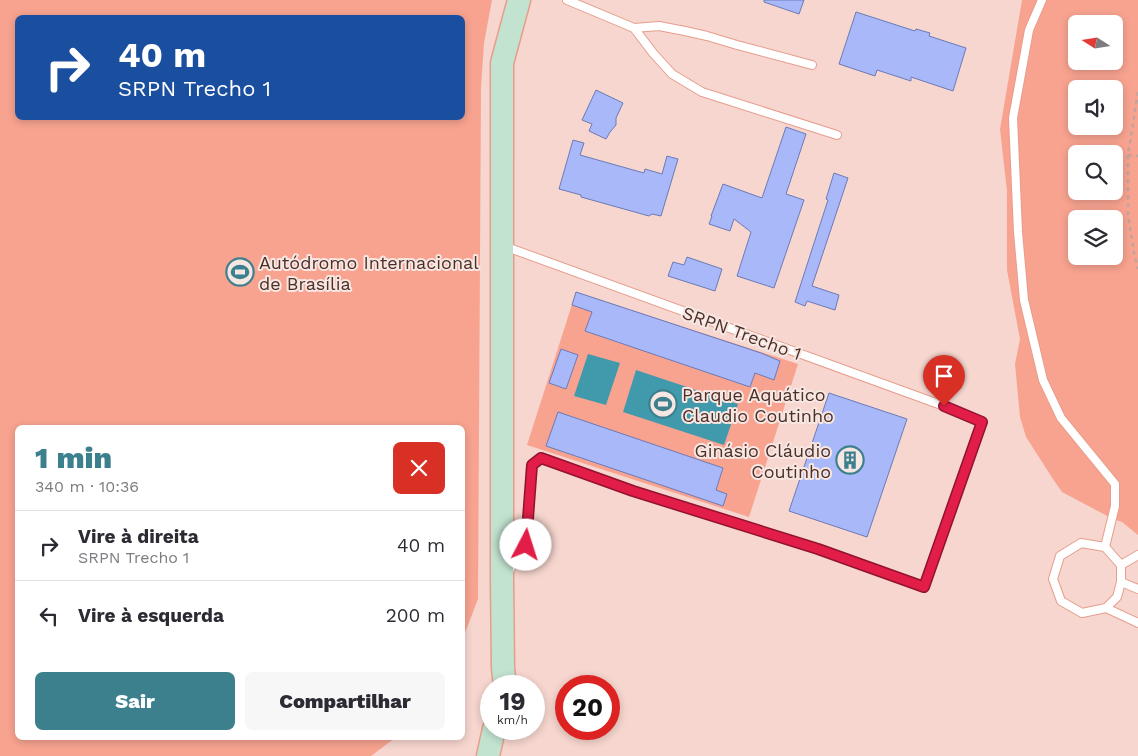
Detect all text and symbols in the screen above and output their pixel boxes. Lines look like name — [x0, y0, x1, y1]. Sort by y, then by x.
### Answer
north arrow — [1068, 15, 1122, 70]
map controls — [1068, 15, 1123, 265]
text: 40 m — [118, 34, 206, 76]
icon: right — [35, 35, 100, 100]
text: SRPN Trecho 1 — [118, 76, 271, 101]
button: sound — [1068, 80, 1123, 135]
button: search — [1068, 145, 1123, 200]
button: layers — [1068, 210, 1123, 265]
place label: Autódromo Internacional de Brasília — [259, 252, 479, 294]
sports icon: Autódromo Internacional de Brasília — [225, 257, 255, 287]
street label: SRPN Trecho 1 — [680, 302, 804, 364]
pin — [923, 355, 965, 406]
icon: arrive — [930, 362, 958, 390]
place label: Parque Aquático Claudio Coutinho — [682, 384, 834, 426]
sports icon: Parque Aquático Claudio Coutinho — [648, 389, 678, 419]
text: 1 min — [35, 440, 112, 475]
place label: Ginásio Cláudio Coutinho — [695, 440, 831, 482]
button: close — [393, 442, 445, 494]
building icon: Ginásio Cláudio Coutinho — [835, 445, 865, 475]
text: 340 m · 10:36 — [35, 477, 139, 496]
position arrow — [499, 518, 551, 570]
text: Vire à direita — [78, 525, 199, 548]
icon: right — [35, 532, 63, 560]
text: 40 m — [397, 534, 445, 557]
text: SRPN Trecho 1 — [78, 548, 189, 567]
icon: left — [35, 602, 63, 630]
text: Vire à esquerda — [78, 604, 224, 627]
text: 200 m — [386, 604, 445, 627]
button: Sair — [35, 672, 235, 730]
button: Compartilhar — [245, 672, 445, 730]
speed limit sign: 20 — [555, 675, 620, 740]
text: 19 — [499, 687, 526, 716]
text: km/h — [497, 713, 528, 727]

